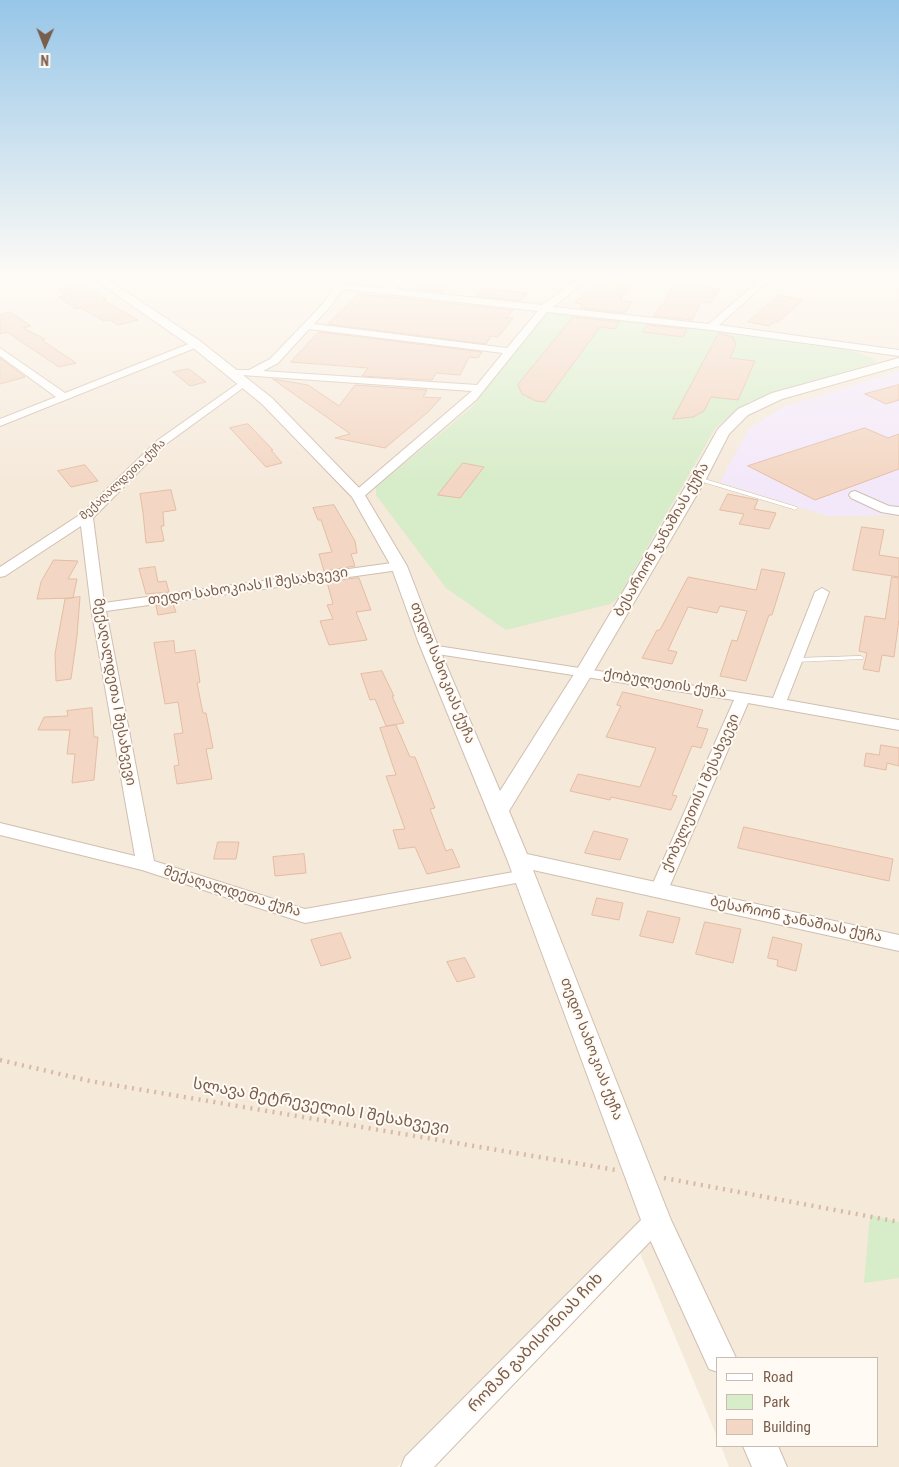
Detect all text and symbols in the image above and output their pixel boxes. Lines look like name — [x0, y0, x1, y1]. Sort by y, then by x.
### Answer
north arrow — [20, 20, 70, 70]
text: N — [40, 52, 49, 68]
street label: მექაღალდეთა ქუჩა — [77, 437, 169, 523]
street label: ბესარიონ ჯანაშიას ქუჩა — [611, 460, 713, 620]
street label: თედო სახოკიას II შესახვევი — [147, 565, 349, 609]
street label: მექაღალდეთა I შესახვევი — [89, 597, 139, 787]
street label: თედო სახოკიას ქუჩა — [406, 600, 478, 746]
street label: ქობულეთის ქუჩა — [602, 666, 728, 702]
street label: ქობულეთის I შესახვევი — [658, 711, 744, 875]
street label: მექაღალდეთა ქუჩა — [161, 863, 303, 921]
street label: ბესარიონ ჯანაშიას ქუჩა — [709, 894, 883, 946]
street label: თედო სახოკიას ქუჩა — [556, 975, 626, 1123]
street label: სლავა მეტრეველის I შესახვევი — [191, 1075, 451, 1139]
street label: რომან გაბისონიას ჩიხ — [464, 1269, 608, 1417]
legend — [716, 1357, 879, 1447]
text: Road — [763, 1368, 793, 1386]
text: Park — [763, 1393, 790, 1411]
text: Building — [763, 1418, 811, 1436]

